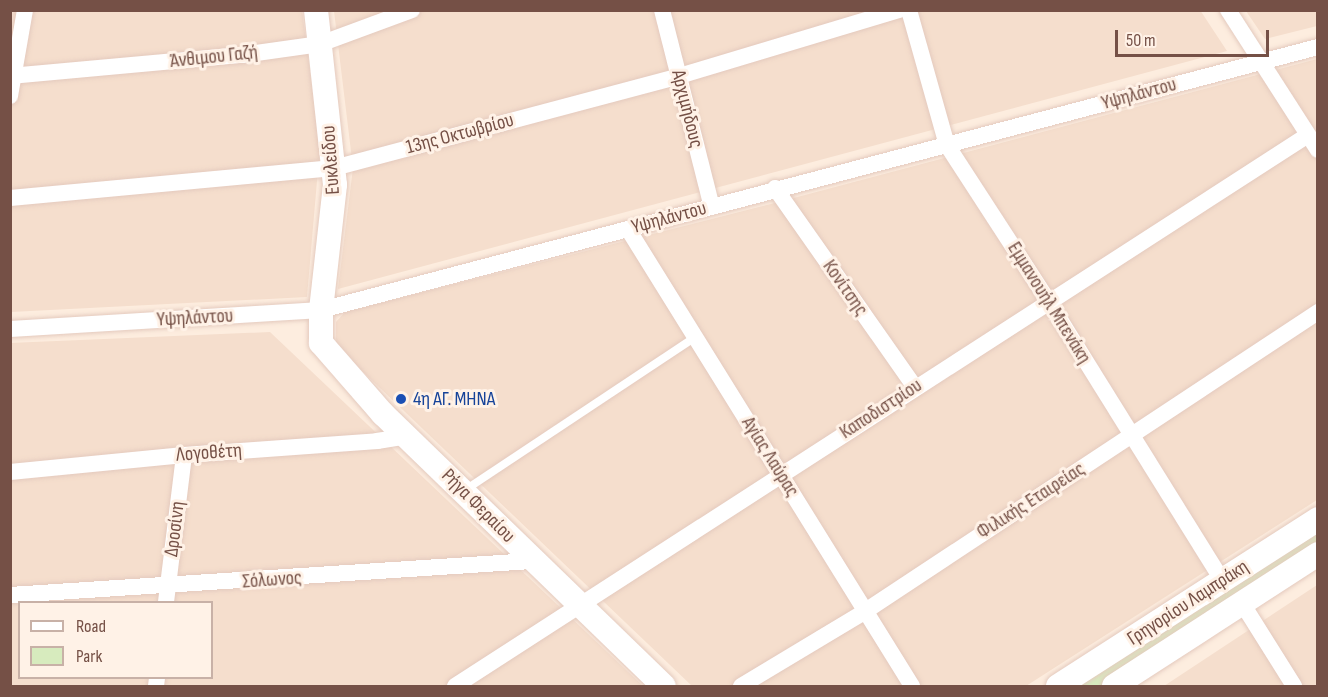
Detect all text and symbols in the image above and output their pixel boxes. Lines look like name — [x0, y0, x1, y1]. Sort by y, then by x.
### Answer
scale bar — [1118, 18, 1272, 56]
text: 50 m — [1126, 30, 1156, 51]
street label: Άνθιμου Γαζή — [169, 40, 259, 74]
street label: Αρχιμήδους — [666, 68, 708, 150]
street label: Υψηλάντου — [1099, 73, 1179, 115]
street label: 13ης Οκτωβρίου — [404, 108, 516, 160]
street label: Ευκλείδου — [317, 124, 345, 196]
street label: Υψηλάντου — [629, 197, 709, 239]
street label: Εμμανουήλ Μπενάκη — [1002, 238, 1096, 368]
street label: Κονίτσης — [817, 255, 873, 321]
street label: Υψηλάντου — [156, 304, 234, 332]
street label: Καποδιστρίου — [835, 374, 927, 444]
place label: 4η ΑΓ. ΜΗΝΑ — [413, 387, 495, 411]
marker: 4η ΑΓ. ΜΗΝΑ — [394, 392, 408, 406]
street label: Αγίας Λαύρας — [736, 412, 804, 502]
street label: Λογοθέτη — [175, 439, 243, 467]
street label: Φιλικής Εταιρείας — [973, 457, 1089, 545]
street label: Ρήγα Φεραίου — [436, 464, 520, 548]
street label: Δροσίνη — [160, 500, 190, 558]
street label: Γρηγορίου Λαμπράκη — [1123, 555, 1253, 651]
street label: Σόλωνος — [241, 566, 303, 594]
legend — [18, 601, 213, 679]
text: Road — [76, 616, 106, 637]
text: Park — [76, 646, 102, 667]

